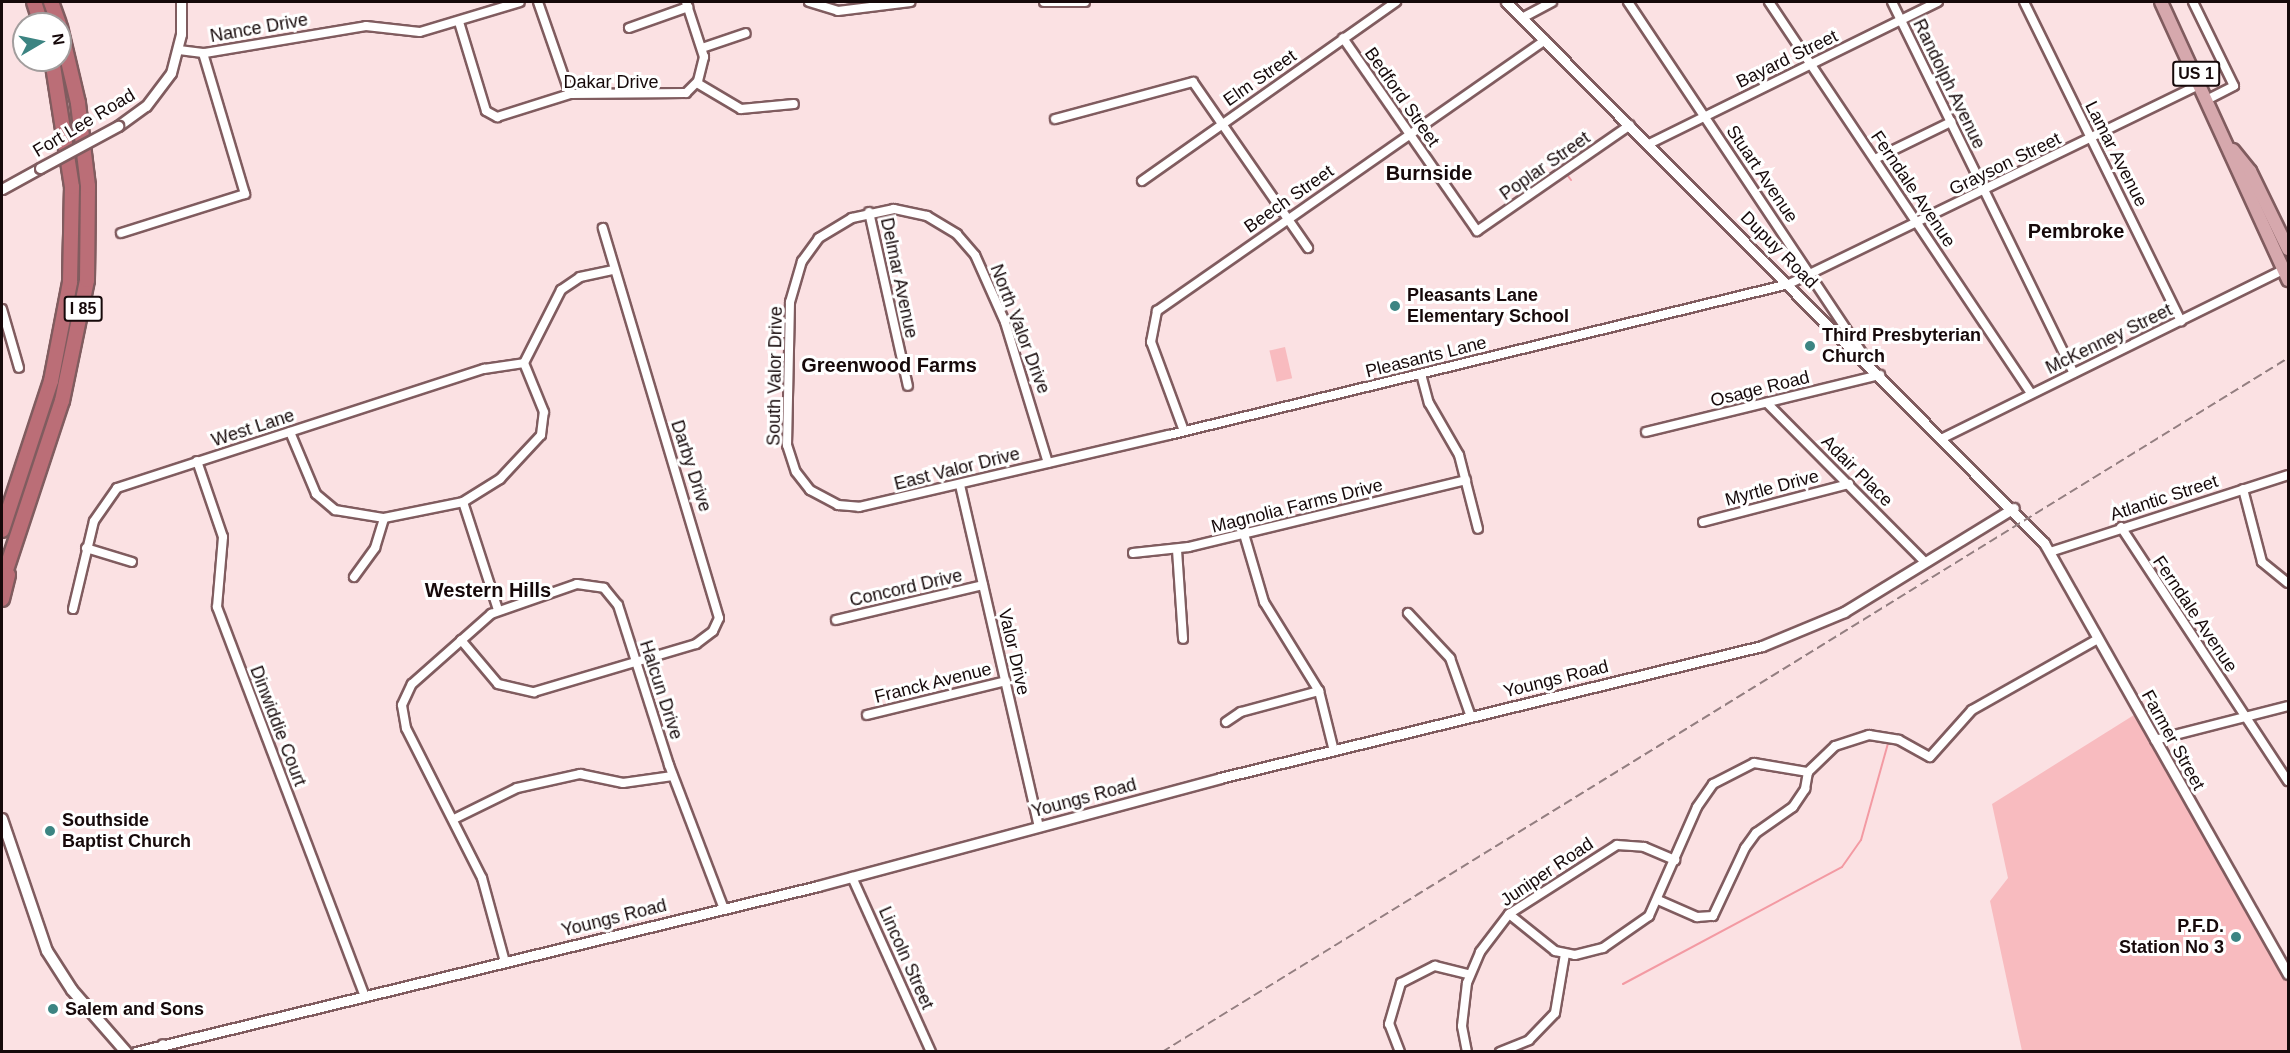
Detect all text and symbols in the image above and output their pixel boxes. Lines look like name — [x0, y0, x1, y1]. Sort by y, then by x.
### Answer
street label: Nance Drive — [208, 9, 310, 47]
north arrow — [12, 12, 72, 72]
street label: Randolph Avenue — [1908, 15, 1990, 153]
street label: Bayard Street — [1733, 25, 1841, 93]
text: N — [49, 32, 68, 46]
street label: Bedford Street — [1360, 43, 1444, 151]
street label: Elm Street — [1219, 45, 1301, 111]
road number: US 1 — [2172, 61, 2220, 87]
street label: Dakar Drive — [563, 71, 659, 93]
street label: Fort Lee Road — [29, 84, 139, 162]
street label: Lamar Avenue — [2080, 97, 2152, 211]
street label: Stuart Avenue — [1721, 121, 1803, 227]
street label: Ferndale Avenue — [1866, 126, 1960, 252]
street label: Poplar Street — [1496, 127, 1594, 205]
street label: Grayson Street — [1946, 128, 2064, 200]
street label: Beech Street — [1240, 160, 1338, 238]
district label: Burnside — [1386, 161, 1472, 185]
street label: Dupuy Road — [1736, 207, 1822, 293]
street label: Delmar Avenue — [876, 215, 922, 341]
district label: Pembroke — [2028, 219, 2124, 243]
street label: North Valor Drive — [985, 261, 1055, 397]
place label: Pleasants Lane Elementary School — [1407, 285, 1569, 328]
road number: I 85 — [64, 296, 103, 322]
marker: Pleasants Lane Elementary School — [1388, 299, 1402, 313]
street label: McKenney Street — [2042, 299, 2176, 379]
street label: South Valor Drive — [763, 306, 787, 446]
place label: Third Presbyterian Church — [1822, 325, 1981, 368]
street label: Pleasants Lane — [1363, 332, 1489, 382]
marker: Third Presbyterian Church — [1803, 339, 1817, 353]
district label: Greenwood Farms — [801, 353, 977, 377]
street label: Osage Road — [1708, 366, 1812, 412]
street label: West Lane — [209, 404, 297, 452]
street label: Darby Drive — [666, 417, 716, 515]
street label: Adair Place — [1817, 431, 1897, 511]
street label: East Valor Drive — [892, 443, 1022, 495]
street label: Myrtle Drive — [1723, 465, 1821, 511]
street label: Atlantic Street — [2107, 470, 2221, 526]
street label: Magnolia Farms Drive — [1209, 474, 1385, 538]
street label: Ferndale Avenue — [2148, 551, 2242, 677]
street label: Concord Drive — [848, 565, 964, 611]
district label: Western Hills — [425, 578, 551, 602]
street label: Valor Drive — [994, 607, 1034, 697]
street label: Halcun Drive — [635, 638, 687, 742]
street label: Youngs Road — [1501, 656, 1611, 702]
street label: Franck Avenue — [872, 658, 994, 708]
street label: Dinwiddie Court — [245, 663, 311, 789]
street label: Farmer Street — [2137, 686, 2209, 794]
street label: Youngs Road — [1029, 774, 1139, 822]
place label: Southside Baptist Church — [62, 810, 191, 852]
marker: Southside Baptist Church — [43, 824, 57, 838]
street label: Juniper Road — [1497, 833, 1597, 911]
street label: Youngs Road — [559, 895, 669, 941]
street label: Lincoln Street — [874, 903, 938, 1013]
place label: P.F.D. Station No 3 — [2119, 916, 2224, 958]
marker: P.F.D. Station No 3 — [2229, 930, 2243, 944]
place label: Salem and Sons — [65, 998, 204, 1020]
marker: Salem and Sons — [46, 1002, 60, 1016]

